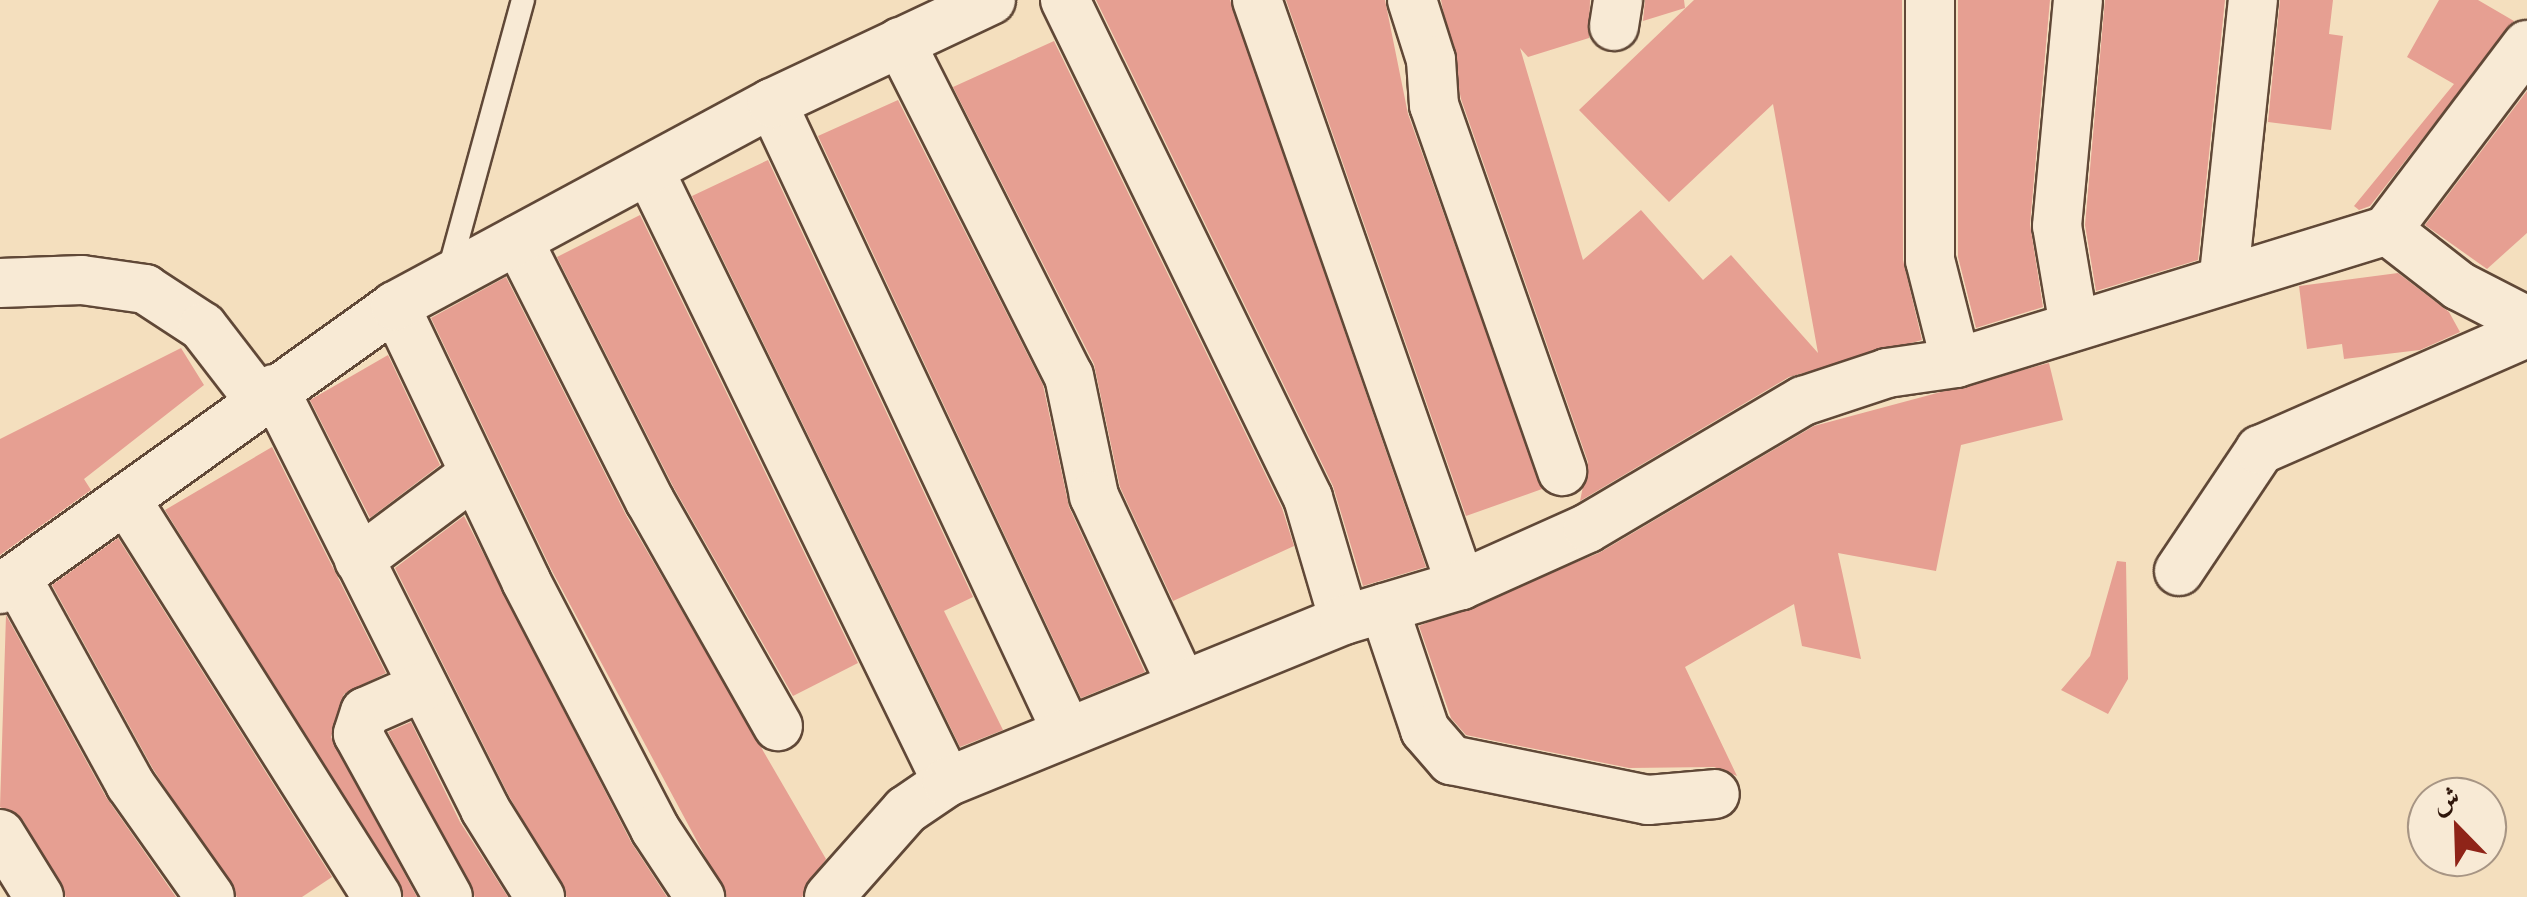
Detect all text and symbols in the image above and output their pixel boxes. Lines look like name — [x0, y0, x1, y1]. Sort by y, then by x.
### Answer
north arrow — [2407, 777, 2507, 877]
text: ش — [2426, 779, 2465, 822]

